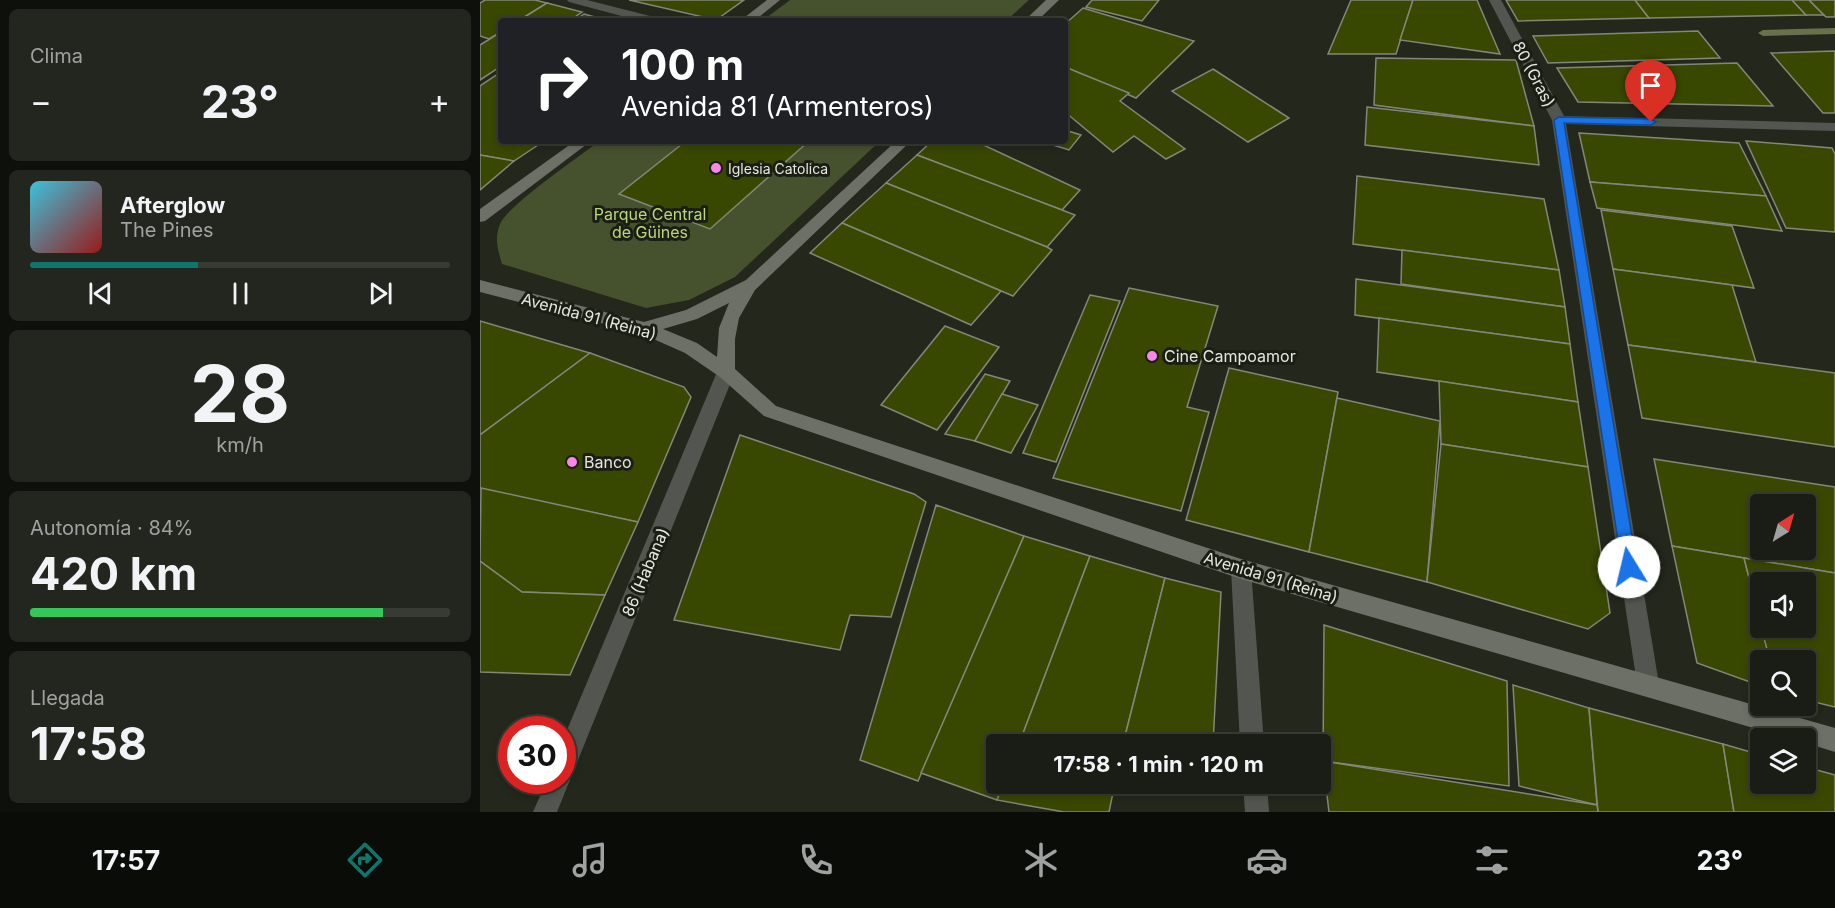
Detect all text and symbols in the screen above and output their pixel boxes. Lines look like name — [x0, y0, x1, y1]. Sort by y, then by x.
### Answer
street label: 80 (Gras) — [1508, 38, 1560, 110]
text: 100 m — [621, 39, 744, 90]
icon: right — [522, 42, 600, 120]
text: Clima — [30, 44, 83, 68]
pin — [1625, 60, 1676, 122]
icon: arrive — [1634, 69, 1667, 102]
text: 23° — [201, 74, 279, 129]
text: − — [30, 81, 52, 121]
text: + — [428, 81, 450, 121]
text: Avenida 81 (Armenteros) — [621, 90, 934, 123]
place label: Iglesia Catolica — [728, 160, 828, 177]
marker: Iglesia Catolica — [709, 161, 723, 175]
text: Afterglow — [120, 192, 225, 218]
park label: Parque Central de Güines — [594, 204, 706, 242]
text: The Pines — [120, 218, 214, 242]
icon: previous — [84, 277, 117, 310]
icon: pause — [224, 277, 257, 310]
icon: next — [364, 277, 397, 310]
street label: Avenida 91 (Reina) — [519, 288, 659, 344]
text: 28 — [190, 346, 290, 441]
place label: Cine Campoamor — [1164, 346, 1296, 366]
marker: Cine Campoamor — [1145, 349, 1159, 363]
text: km/h — [216, 433, 264, 457]
place label: Banco — [584, 452, 632, 472]
marker: Banco — [565, 455, 579, 469]
north arrow — [1750, 494, 1816, 560]
map controls — [1750, 494, 1816, 794]
text: Autonomía · 84% — [30, 516, 193, 540]
street label: 86 (Habana) — [617, 525, 673, 619]
position arrow — [1597, 535, 1661, 599]
text: 420 km — [30, 546, 197, 601]
street label: Avenida 91 (Reina) — [1202, 547, 1340, 607]
button: sound — [1750, 572, 1816, 638]
button: search — [1750, 650, 1816, 716]
text: Llegada — [30, 686, 105, 710]
text: 17:58 — [30, 716, 147, 771]
speed limit sign: 30 — [498, 716, 576, 794]
button: layers — [1750, 728, 1816, 794]
text: 17:58 · 1 min · 120 m — [1053, 751, 1264, 777]
icon: directions — [344, 839, 386, 881]
icon: music — [569, 839, 611, 881]
icon: phone — [795, 839, 837, 881]
icon: climate — [1020, 839, 1062, 881]
icon: car — [1246, 839, 1288, 881]
icon: filters — [1471, 839, 1513, 881]
text: 17:57 — [92, 844, 160, 877]
text: 23° — [1697, 844, 1743, 877]

